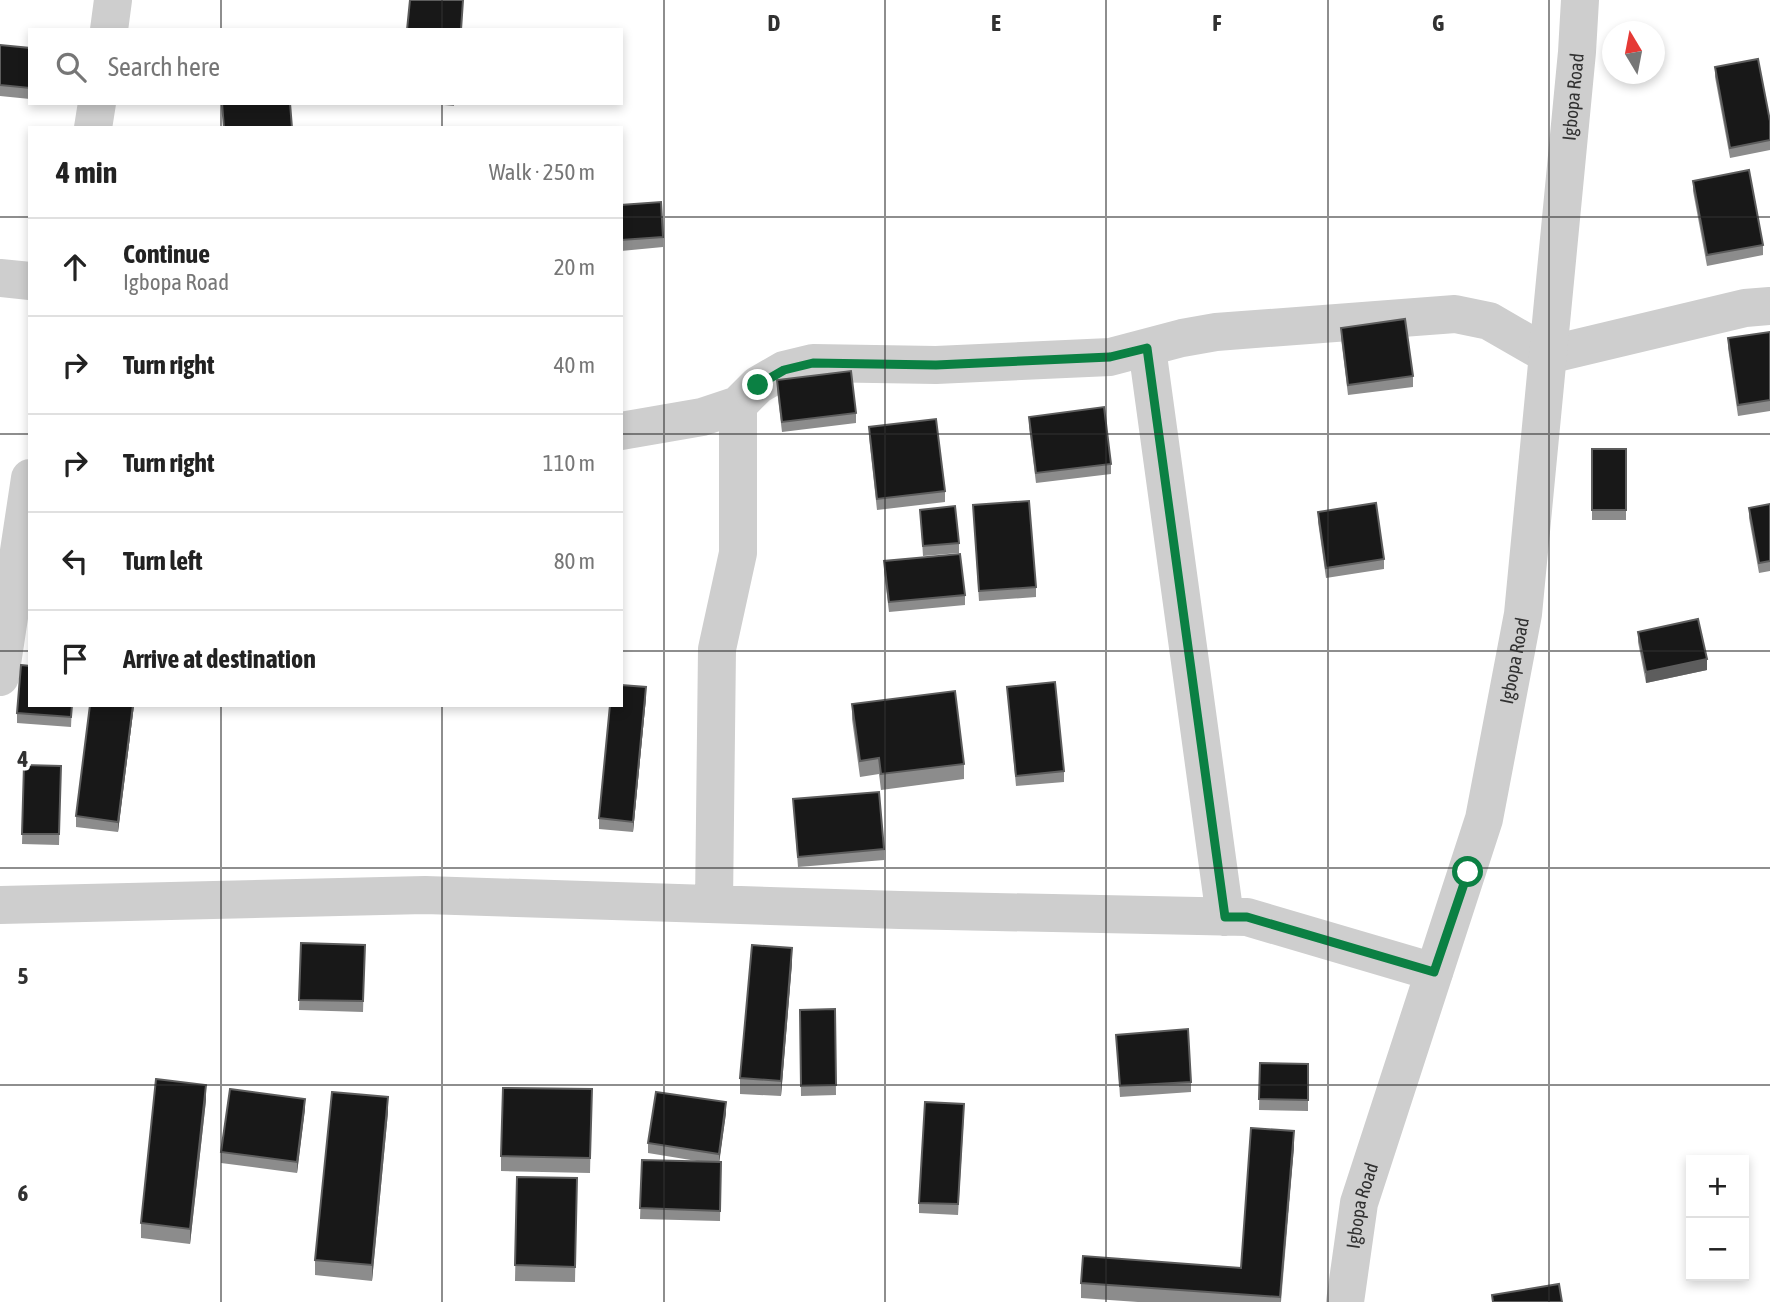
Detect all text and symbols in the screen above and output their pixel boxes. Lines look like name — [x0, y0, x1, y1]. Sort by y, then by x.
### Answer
text: D — [768, 10, 781, 36]
text: E — [991, 10, 1001, 36]
text: F — [1212, 10, 1222, 36]
text: G — [1432, 10, 1444, 36]
north arrow — [1602, 21, 1665, 84]
search box — [28, 28, 623, 105]
icon: search — [52, 48, 90, 86]
text: Search here — [108, 52, 220, 82]
street label: Igbopa Road — [1558, 52, 1588, 142]
text: 4 min — [56, 155, 117, 189]
text: Walk · 250 m — [489, 159, 595, 185]
text: Continue — [123, 239, 210, 269]
icon: ahead — [56, 248, 94, 286]
text: 20 m — [554, 254, 595, 280]
text: Igbopa Road — [123, 269, 229, 295]
icon: right — [56, 346, 94, 384]
text: Turn right — [123, 350, 214, 380]
text: 40 m — [554, 352, 595, 378]
route end — [742, 369, 773, 400]
icon: right — [56, 444, 94, 482]
text: Turn right — [123, 448, 214, 478]
text: 110 m — [543, 450, 595, 476]
icon: left — [56, 542, 94, 580]
text: Turn left — [123, 546, 203, 576]
text: 80 m — [554, 548, 595, 574]
street label: Igbopa Road — [1495, 615, 1533, 706]
icon: arrive — [56, 640, 94, 678]
text: Arrive at destination — [123, 644, 316, 674]
text: 4 — [17, 746, 29, 772]
route start — [1452, 856, 1483, 887]
text: 5 — [18, 963, 29, 989]
map controls — [1686, 1155, 1749, 1281]
button: + — [1686, 1155, 1749, 1218]
street label: Igbopa Road — [1342, 1160, 1382, 1250]
text: 6 — [18, 1180, 29, 1206]
button: − — [1686, 1218, 1749, 1281]

